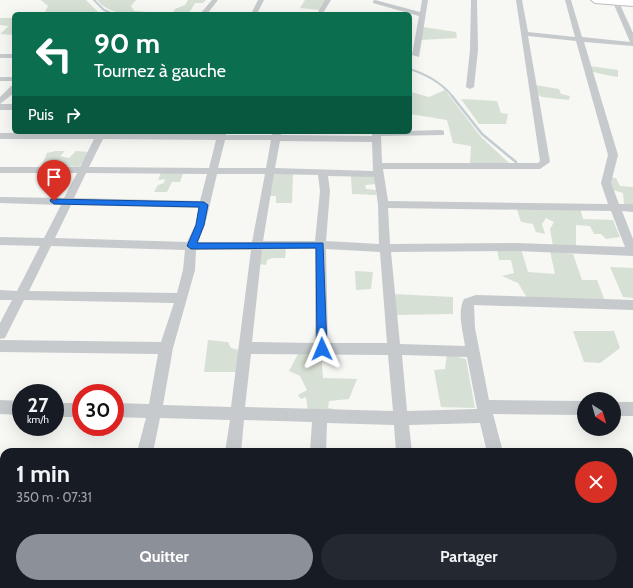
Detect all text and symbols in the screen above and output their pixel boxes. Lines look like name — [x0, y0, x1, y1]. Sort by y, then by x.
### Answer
text: 90 m — [94, 26, 160, 60]
icon: left — [28, 28, 80, 80]
text: Tournez à gauche — [94, 60, 226, 82]
icon: right — [62, 104, 84, 126]
text: Puis — [28, 106, 54, 124]
pin — [37, 160, 71, 201]
icon: arrive — [43, 166, 65, 188]
position arrow — [301, 328, 343, 370]
speed limit sign: 30 — [72, 384, 124, 436]
north arrow — [577, 392, 621, 436]
map controls — [577, 392, 621, 436]
text: 27 — [28, 393, 48, 417]
text: km/h — [27, 413, 49, 426]
text: 1 min — [16, 459, 70, 488]
button: close — [575, 461, 617, 503]
text: 350 m · 07:31 — [16, 489, 92, 505]
button: Quitter — [16, 534, 313, 580]
button: Partager — [321, 534, 617, 580]

